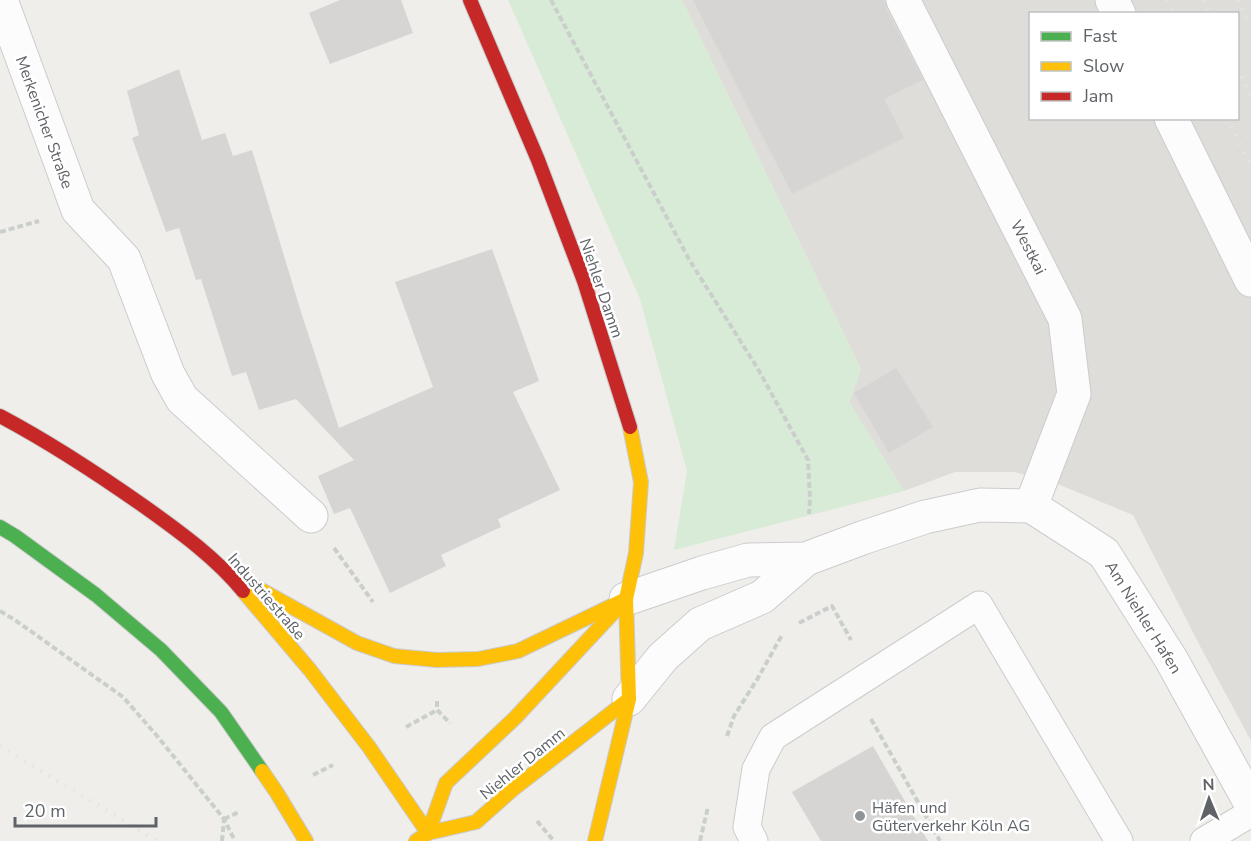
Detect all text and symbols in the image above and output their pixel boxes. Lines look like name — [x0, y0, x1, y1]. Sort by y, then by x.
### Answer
legend — [1029, 12, 1239, 120]
text: Fast — [1083, 24, 1118, 48]
street label: Merkenicher Straße — [10, 53, 78, 192]
text: Slow — [1083, 54, 1124, 78]
text: Jam — [1082, 84, 1114, 108]
street label: Westkai — [1005, 216, 1051, 279]
street label: Niehler Damm — [574, 236, 628, 341]
street label: Industriestraße — [222, 549, 310, 645]
street label: Am Niehler Hafen — [1100, 557, 1187, 678]
street label: Niehler Damm — [475, 723, 570, 805]
north arrow — [1179, 769, 1239, 829]
text: N — [1202, 774, 1215, 796]
scale bar — [15, 790, 156, 828]
place label: Häfen und Güterverkehr Köln AG — [872, 797, 1030, 837]
text: 20 m — [24, 799, 66, 823]
marker: Häfen und Güterverkehr Köln AG — [853, 809, 867, 823]

